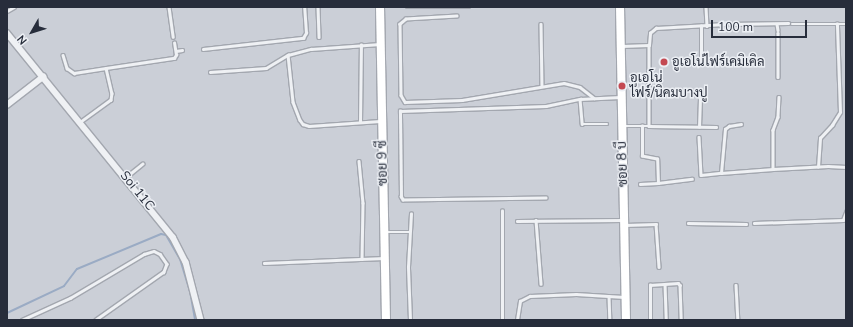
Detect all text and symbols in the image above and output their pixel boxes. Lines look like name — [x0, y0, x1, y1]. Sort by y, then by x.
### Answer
north arrow — [12, 12, 52, 52]
scale bar — [713, 12, 809, 38]
text: 100 m — [718, 19, 753, 35]
text: N — [14, 32, 31, 48]
place label: อูเอโน่ไฟร์เคมิเคิล — [672, 54, 764, 70]
marker: อูเอโน่ไฟร์เคมิเคิล — [659, 57, 669, 67]
place label: อูเอโน่ ไฟร์/นิคมบางปู — [630, 71, 708, 102]
marker: อูเอโน่ ไฟร์/นิคมบางปู — [617, 81, 627, 91]
street label: ซอย 9 ซี — [375, 140, 391, 186]
street label: ซอย 8 บี — [614, 141, 632, 187]
street label: Soi 11C — [116, 168, 158, 214]

